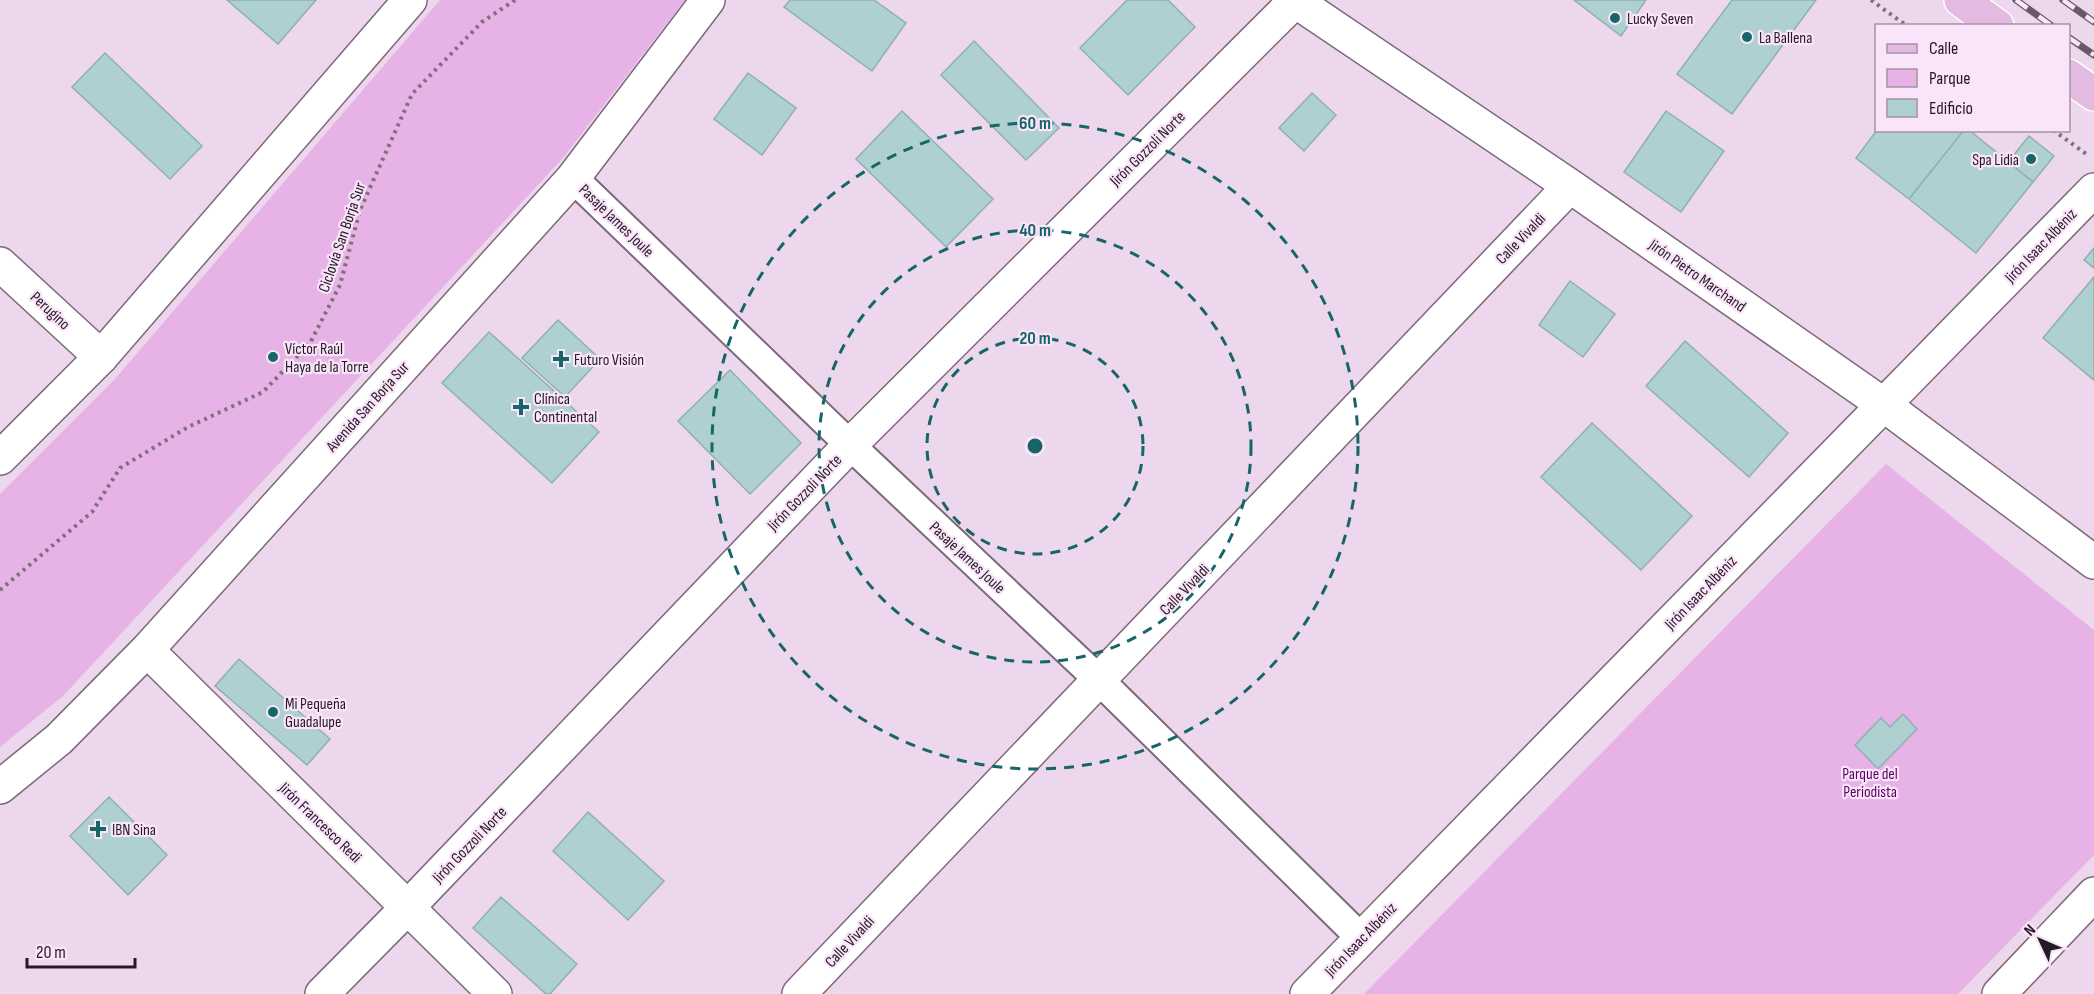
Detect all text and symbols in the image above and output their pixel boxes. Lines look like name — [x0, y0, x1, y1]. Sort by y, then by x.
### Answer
place label: Lucky Seven — [1627, 10, 1693, 29]
marker: Lucky Seven — [1608, 11, 1622, 25]
legend — [1875, 24, 2070, 132]
place label: La Ballena — [1759, 29, 1812, 48]
marker: La Ballena — [1740, 30, 1754, 44]
text: Calle — [1929, 38, 1958, 59]
text: Parque — [1929, 68, 1970, 89]
text: Edificio — [1929, 98, 1973, 119]
street label: Jirón Gozzoli Norte — [1106, 107, 1190, 191]
text: 60 m — [1019, 113, 1051, 134]
place label: Spa Lidia — [1972, 151, 2019, 170]
marker: Spa Lidia — [2024, 152, 2038, 166]
street label: Ciclovía San Borja Sur — [315, 180, 370, 295]
street label: Pasaje James Joule — [575, 181, 657, 262]
street label: Jirón Isaac Albéniz — [2000, 205, 2081, 288]
street label: Calle Vivaldi — [1492, 210, 1550, 268]
text: 40 m — [1019, 220, 1051, 241]
street label: Jirón Pietro Marchand — [1644, 235, 1749, 317]
street label: Perugino — [26, 288, 74, 334]
text: 20 m — [1019, 328, 1051, 349]
place label: Víctor Raúl Haya de la Torre — [285, 340, 369, 377]
marker: Víctor Raúl Haya de la Torre — [266, 350, 280, 364]
marker: Futuro Visión — [552, 350, 570, 368]
place label: Futuro Visión — [574, 351, 644, 370]
street label: Avenida San Borja Sur — [322, 358, 414, 457]
place label: Clínica Continental — [534, 390, 597, 427]
marker: Clínica Continental — [512, 398, 530, 416]
centre of rings — [1025, 436, 1045, 456]
street label: Jirón Gozzoli Norte — [763, 451, 846, 536]
street label: Pasaje James Joule — [925, 518, 1009, 598]
street label: Jirón Isaac Albéniz — [1660, 552, 1741, 635]
street label: Calle Vivaldi — [1156, 561, 1214, 619]
place label: Mi Pequeña Guadalupe — [285, 695, 346, 732]
marker: Mi Pequeña Guadalupe — [266, 705, 280, 719]
park label: Parque del Periodista — [1842, 765, 1898, 802]
street label: Jirón Francesco Redi — [274, 778, 365, 867]
street label: Jirón Gozzoli Norte — [428, 803, 511, 888]
marker: IBN Sina — [89, 820, 107, 838]
place label: IBN Sina — [112, 821, 156, 840]
street label: Jirón Isaac Albéniz — [1320, 899, 1401, 982]
north arrow — [2010, 910, 2070, 970]
street label: Calle Vivaldi — [821, 912, 879, 972]
text: N — [2020, 921, 2040, 940]
scale bar — [27, 931, 135, 969]
text: 20 m — [36, 942, 66, 963]

